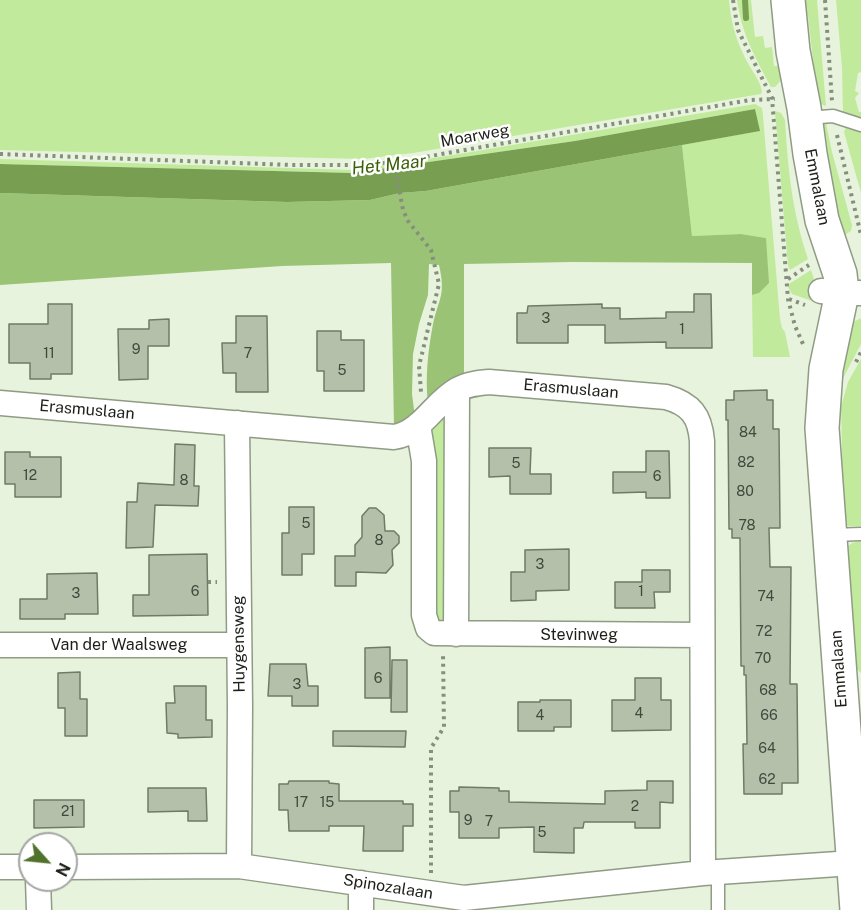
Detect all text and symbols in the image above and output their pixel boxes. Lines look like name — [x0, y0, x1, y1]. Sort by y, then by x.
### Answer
street label: Moarweg — [439, 121, 511, 151]
street label: Emmalaan — [800, 147, 834, 227]
water label: Het Maar — [351, 150, 427, 180]
house number: 3 — [542, 311, 550, 327]
house number: 1 — [679, 322, 685, 338]
house number: 9 — [132, 342, 140, 358]
house number: 11 — [43, 346, 55, 362]
house number: 7 — [244, 346, 252, 362]
house number: 5 — [338, 363, 346, 379]
street label: Erasmuslaan — [523, 375, 619, 403]
street label: Erasmuslaan — [39, 396, 135, 424]
house number: 84 — [739, 425, 757, 441]
house number: 82 — [737, 455, 755, 471]
house number: 5 — [512, 456, 520, 472]
house number: 12 — [23, 468, 37, 484]
house number: 6 — [653, 469, 661, 485]
house number: 8 — [179, 473, 189, 489]
house number: 80 — [736, 484, 754, 500]
house number: 5 — [302, 516, 310, 532]
house number: 78 — [738, 518, 756, 534]
house number: 8 — [374, 533, 384, 549]
house number: 3 — [536, 557, 544, 573]
house number: 6 — [191, 584, 199, 600]
house number: 1 — [638, 584, 644, 600]
house number: 3 — [72, 586, 80, 602]
house number: 74 — [758, 589, 774, 605]
street label: Huygensweg — [229, 595, 249, 693]
house number: 72 — [756, 624, 772, 640]
street label: Stevinweg — [540, 625, 618, 645]
street label: Emmalaan — [827, 629, 851, 709]
street label: Van der Waalsweg — [51, 635, 187, 655]
house number: 70 — [755, 651, 771, 667]
house number: 6 — [374, 671, 382, 687]
house number: 3 — [293, 677, 301, 693]
house number: 68 — [759, 683, 777, 699]
house number: 4 — [635, 706, 643, 722]
house number: 4 — [536, 708, 544, 724]
house number: 66 — [760, 708, 778, 724]
house number: 64 — [758, 741, 776, 757]
house number: 62 — [758, 772, 776, 788]
house number: 17 — [294, 795, 308, 811]
house number: 15 — [320, 795, 334, 811]
house number: 2 — [631, 799, 639, 815]
house number: 21 — [61, 804, 75, 820]
house number: 9 — [464, 813, 472, 829]
house number: 7 — [485, 814, 493, 830]
house number: 5 — [538, 825, 546, 841]
north arrow — [18, 832, 78, 892]
text: N — [51, 860, 74, 879]
street label: Spinozalaan — [342, 870, 434, 904]

